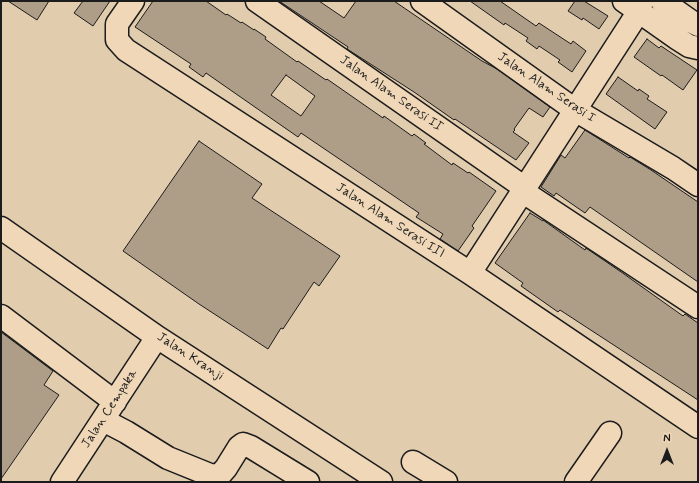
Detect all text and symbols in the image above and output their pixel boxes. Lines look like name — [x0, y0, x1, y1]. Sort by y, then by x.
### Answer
street label: Jalan Alam Serasi I — [494, 49, 598, 127]
street label: Jalan Alam Serasi II — [336, 53, 446, 135]
street label: Jalan Alam Serasi III — [333, 180, 447, 262]
street label: Jalan Kranji — [154, 330, 226, 384]
street label: Jalan Cempaka — [79, 367, 141, 451]
north arrow — [647, 431, 687, 471]
text: N — [663, 432, 671, 446]

